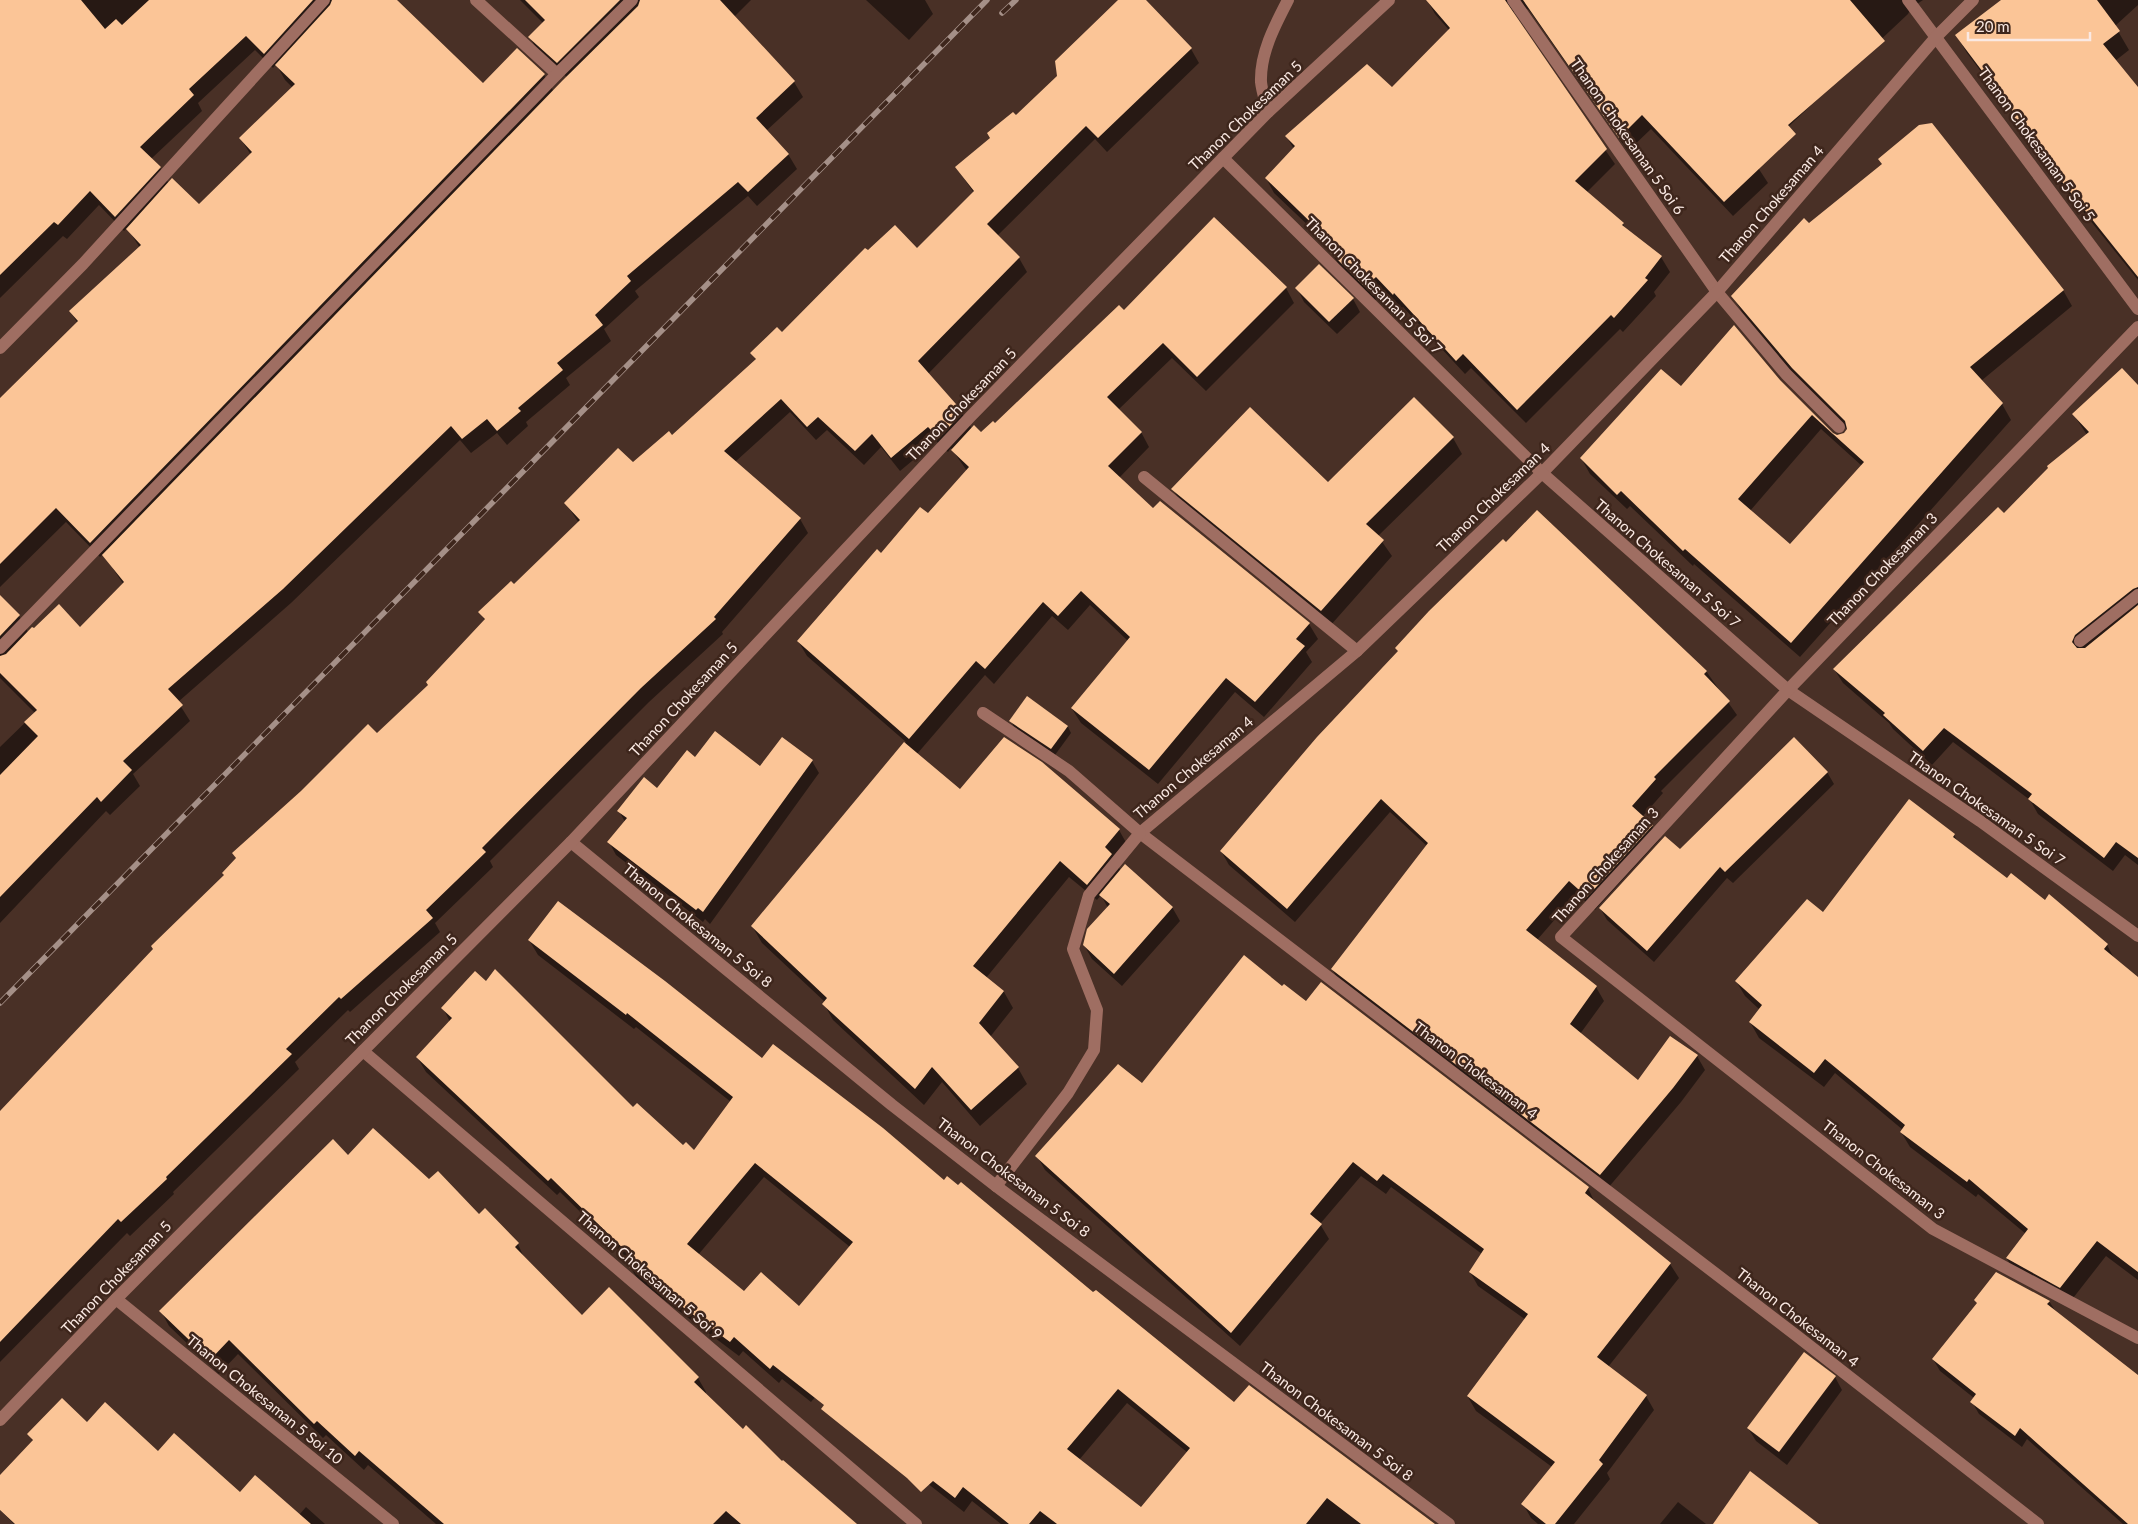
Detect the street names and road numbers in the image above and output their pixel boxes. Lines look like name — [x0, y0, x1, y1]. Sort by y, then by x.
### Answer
street label: Thanon Chokesaman 5 Soi 6 — [1567, 54, 1689, 218]
street label: Thanon Chokesaman 5 — [1185, 56, 1305, 174]
street label: Thanon Chokesaman 5 Soi 5 — [1975, 63, 2099, 225]
street label: Thanon Chokesaman 4 — [1715, 141, 1827, 267]
street label: Thanon Chokesaman 5 Soi 7 — [1302, 213, 1447, 358]
street label: Thanon Chokesaman 5 — [902, 344, 1020, 464]
street label: Thanon Chokesaman 4 — [1433, 438, 1554, 556]
street label: Thanon Chokesaman 5 Soi 7 — [1592, 495, 1745, 631]
street label: Thanon Chokesaman 3 — [1823, 509, 1941, 629]
street label: Thanon Chokesaman 5 — [625, 638, 741, 760]
street label: Thanon Chokesaman 4 — [1130, 712, 1257, 822]
street label: Thanon Chokesaman 5 Soi 7 — [1905, 747, 2069, 869]
street label: Thanon Chokesaman 3 — [1548, 803, 1662, 927]
street label: Thanon Chokesaman 5 Soi 8 — [620, 859, 776, 991]
street label: Thanon Chokesaman 5 — [341, 929, 461, 1049]
street label: Thanon Chokesaman 4 — [1411, 1018, 1542, 1123]
street label: Thanon Chokesaman 5 Soi 8 — [934, 1114, 1094, 1240]
street label: Thanon Chokesaman 3 — [1819, 1116, 1949, 1222]
street label: Thanon Chokesaman 5 Soi 9 — [574, 1207, 726, 1343]
street label: Thanon Chokesaman 5 — [57, 1217, 175, 1337]
street label: Thanon Chokesaman 4 — [1733, 1264, 1863, 1371]
street label: Thanon Chokesaman 5 Soi 10 — [183, 1330, 347, 1468]
street label: Thanon Chokesaman 5 Soi 8 — [1257, 1358, 1417, 1484]

